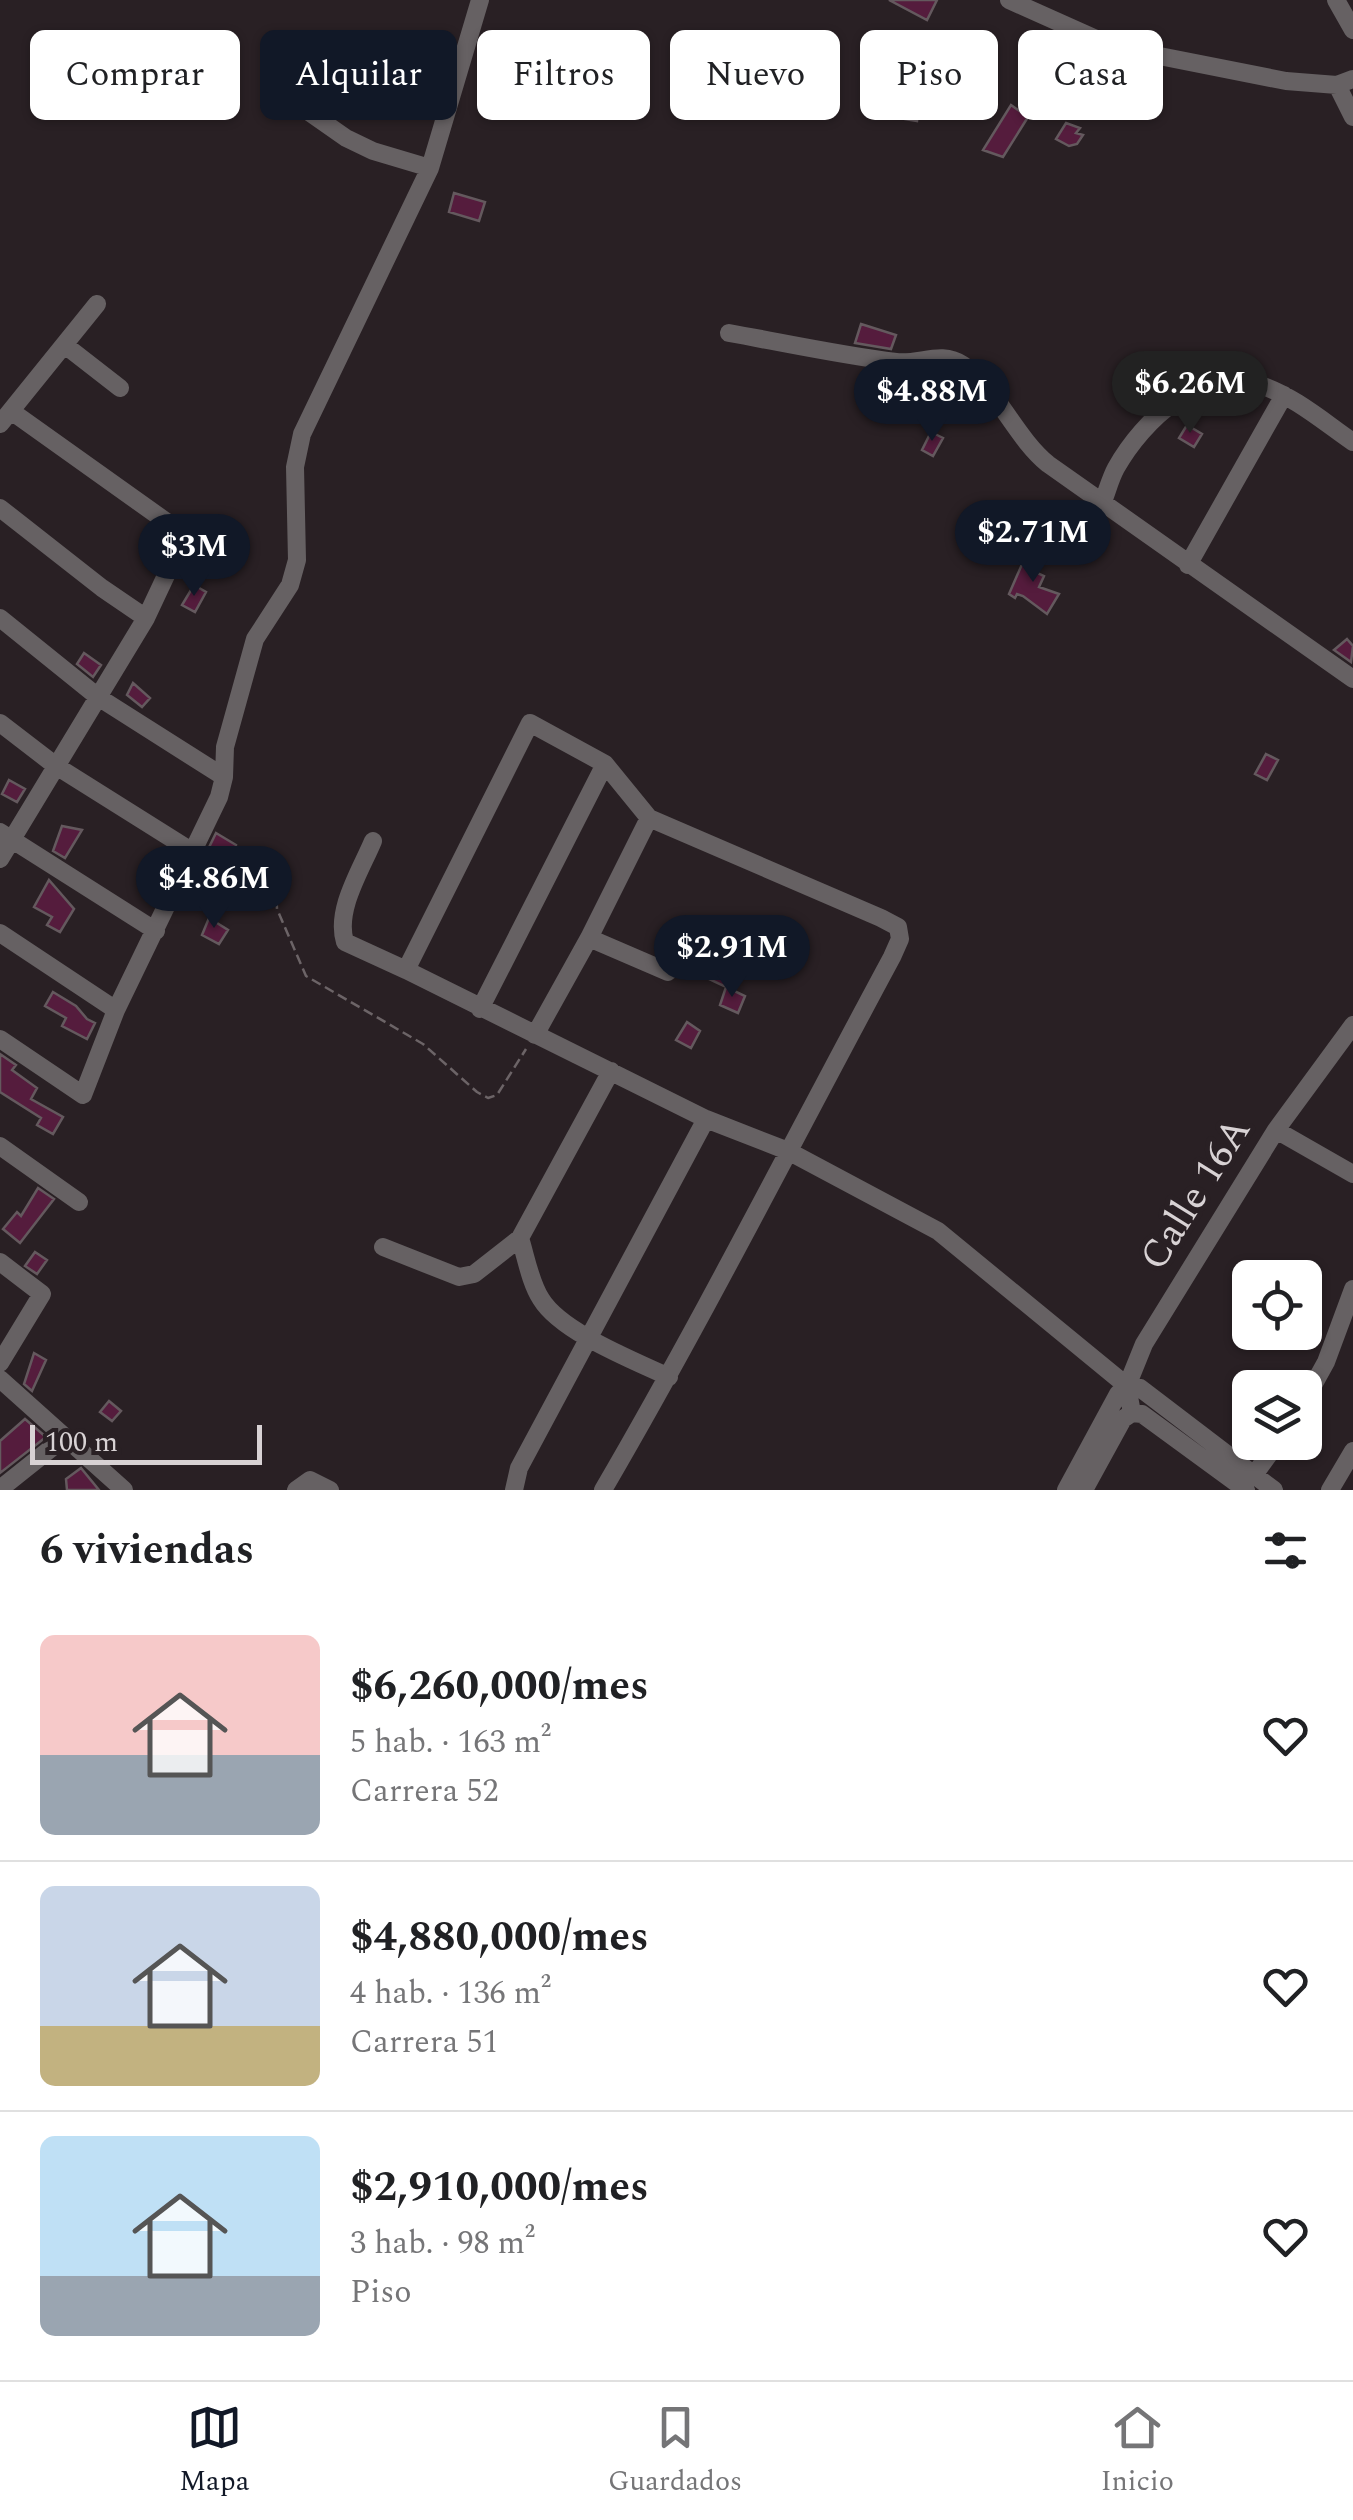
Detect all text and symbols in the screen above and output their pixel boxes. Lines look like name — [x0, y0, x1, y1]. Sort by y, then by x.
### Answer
chip: Comprar — [30, 30, 240, 120]
chip: Alquilar — [260, 30, 457, 120]
chip: Filtros — [477, 30, 650, 120]
chip: Nuevo — [670, 30, 840, 120]
chip: Piso — [860, 30, 998, 120]
chip: Casa — [1018, 30, 1163, 120]
pin: $6.26M — [1109, 351, 1271, 436]
pin: $4.88M — [851, 359, 1013, 444]
text: $6.26M — [1134, 359, 1246, 408]
text: $4.88M — [876, 367, 988, 416]
pin: $2.71M — [952, 500, 1114, 585]
text: $2.71M — [977, 508, 1089, 557]
pin: $3M — [146, 514, 242, 599]
text: $3M — [160, 522, 228, 571]
pin: $4.86M — [133, 846, 295, 931]
text: $4.86M — [158, 854, 270, 903]
pin: $2.91M — [651, 915, 813, 1000]
text: $2.91M — [676, 923, 788, 972]
street label: Calle 16A — [1125, 1105, 1267, 1283]
map controls — [1232, 1260, 1322, 1460]
button: locate — [1232, 1260, 1322, 1350]
button: layers — [1232, 1370, 1322, 1460]
scale bar — [30, 1420, 262, 1464]
text: 100 m — [45, 1421, 118, 1464]
text: 6 viviendas — [40, 1519, 254, 1582]
icon: filters — [1258, 1523, 1313, 1578]
text: $6,260,000/mes — [350, 1655, 649, 1718]
icon: home — [120, 1675, 240, 1795]
icon: heart — [1258, 1708, 1313, 1763]
text: 5 hab. · 163 m² — [350, 1718, 551, 1767]
text: Carrera 52 — [350, 1767, 498, 1816]
text: $4,880,000/mes — [350, 1906, 649, 1969]
icon: home — [120, 1926, 240, 2046]
icon: heart — [1258, 1959, 1313, 2014]
text: 4 hab. · 136 m² — [350, 1969, 551, 2018]
text: Carrera 51 — [350, 2018, 498, 2067]
text: $2,910,000/mes — [350, 2156, 649, 2219]
icon: home — [120, 2176, 240, 2296]
icon: heart — [1258, 2209, 1313, 2264]
text: 3 hab. · 98 m² — [350, 2219, 535, 2268]
text: Piso — [350, 2268, 412, 2317]
tab: Mapa — [179, 2400, 249, 2503]
tab: Guardados — [608, 2400, 742, 2503]
tab: Inicio — [1101, 2400, 1174, 2503]

